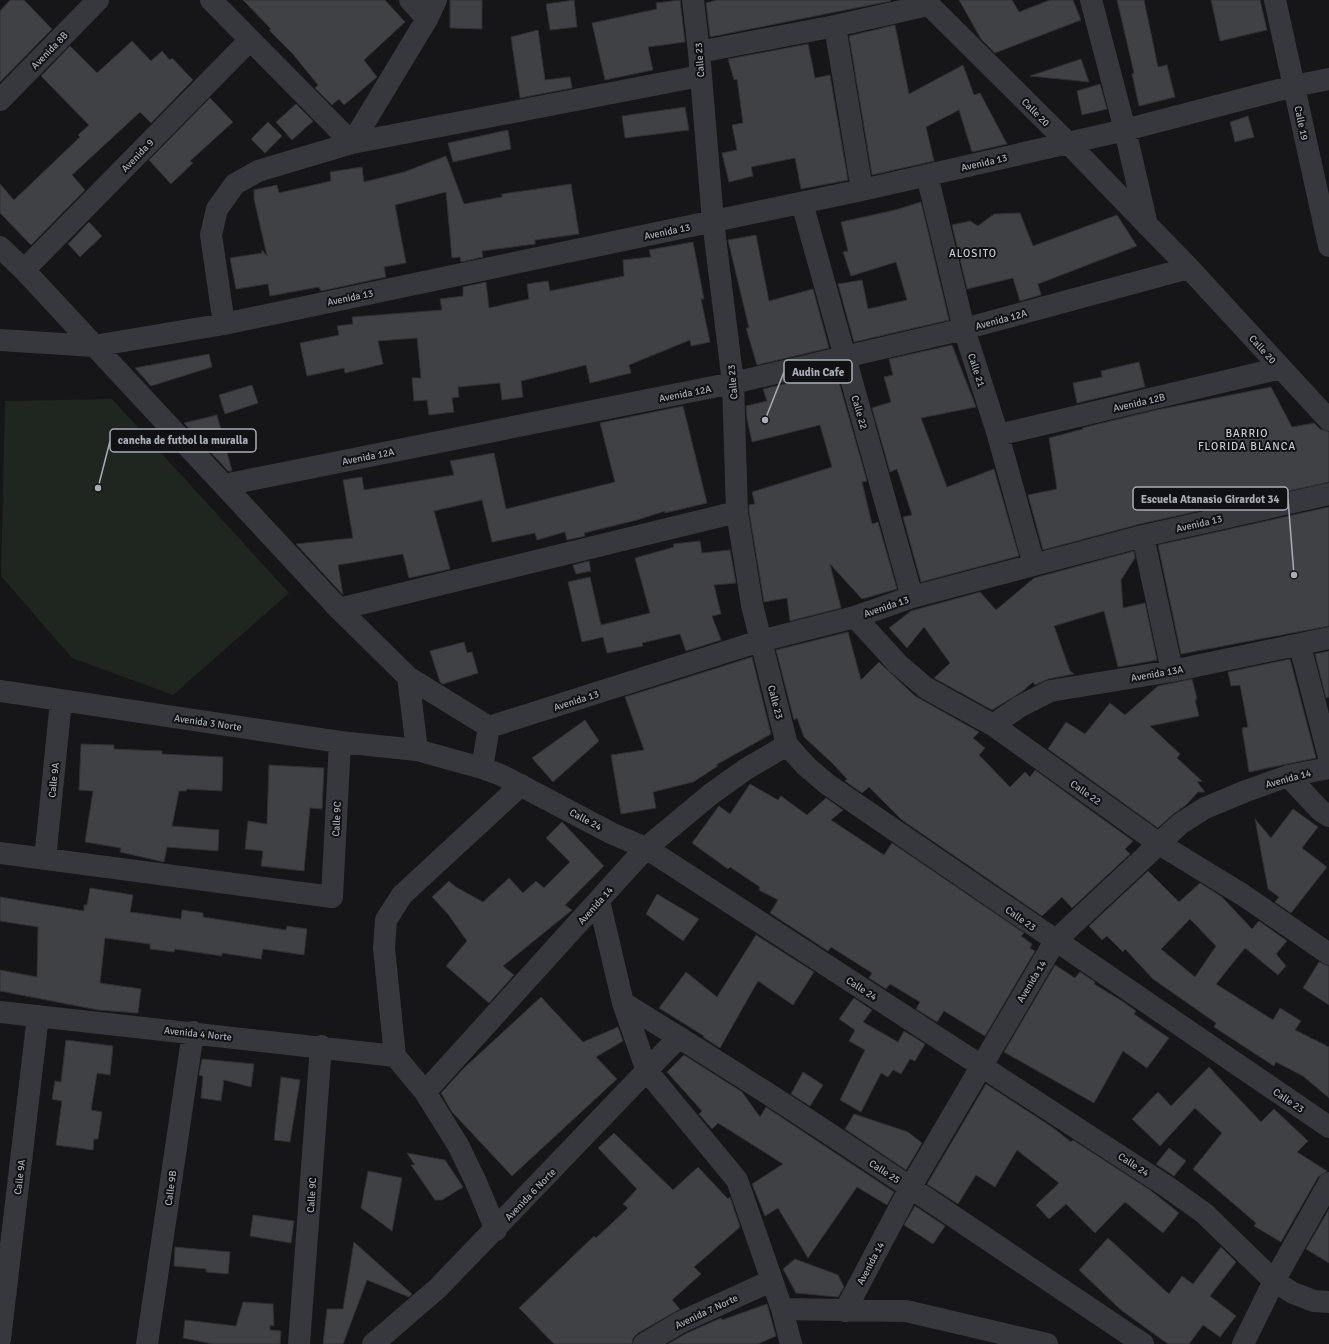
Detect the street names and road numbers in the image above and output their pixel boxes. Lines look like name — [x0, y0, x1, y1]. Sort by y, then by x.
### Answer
street label: Avenida 8B — [29, 29, 71, 72]
street label: Calle 23 — [693, 42, 707, 78]
street label: Calle 20 — [1019, 96, 1052, 129]
street label: Calle 19 — [1292, 105, 1310, 141]
street label: Avenida 9 — [119, 137, 156, 175]
street label: Avenida 13 — [960, 152, 1008, 174]
street label: Avenida 13 — [643, 221, 691, 243]
street label: Avenida 13 — [326, 287, 374, 309]
street label: Avenida 12A — [974, 307, 1028, 333]
street label: Calle 20 — [1246, 333, 1278, 367]
street label: Calle 21 — [965, 352, 987, 389]
street label: Calle 23 — [726, 364, 740, 400]
street label: Avenida 12A — [658, 383, 712, 405]
street label: Avenida 12B — [1112, 391, 1166, 415]
street label: Calle 22 — [848, 394, 870, 431]
street label: Avenida 12A — [341, 446, 395, 468]
street label: Avenida 13 — [1175, 513, 1223, 535]
street label: Avenida 13 — [862, 594, 910, 620]
street label: Avenida 13A — [1130, 663, 1184, 684]
street label: Calle 23 — [765, 684, 785, 721]
street label: Avenida 13 — [552, 688, 600, 714]
street label: Avenida 3 Norte — [173, 712, 242, 734]
street label: Calle 9A — [46, 762, 62, 798]
street label: Avenida 14 — [1264, 767, 1313, 791]
street label: Calle 22 — [1068, 778, 1103, 808]
street label: Calle 9C — [330, 801, 344, 837]
street label: Calle 24 — [567, 806, 604, 834]
street label: Avenida 14 — [576, 884, 616, 927]
street label: Calle 23 — [1003, 904, 1038, 934]
street label: Avenida 14 — [1015, 958, 1049, 1005]
street label: Calle 24 — [844, 974, 880, 1004]
street label: Avenida 4 Norte — [163, 1024, 232, 1044]
street label: Calle 23 — [1271, 1086, 1306, 1116]
street label: Calle 24 — [1116, 1150, 1152, 1180]
street label: Calle 25 — [867, 1157, 902, 1186]
street label: Calle 9A — [12, 1159, 28, 1195]
street label: Avenida 6 Norte — [503, 1166, 559, 1223]
street label: Calle 9B — [163, 1170, 179, 1206]
street label: Calle 9C — [305, 1177, 319, 1213]
street label: Avenida 14 — [855, 1239, 887, 1287]
street label: Avenida 7 Norte — [673, 1292, 740, 1332]

